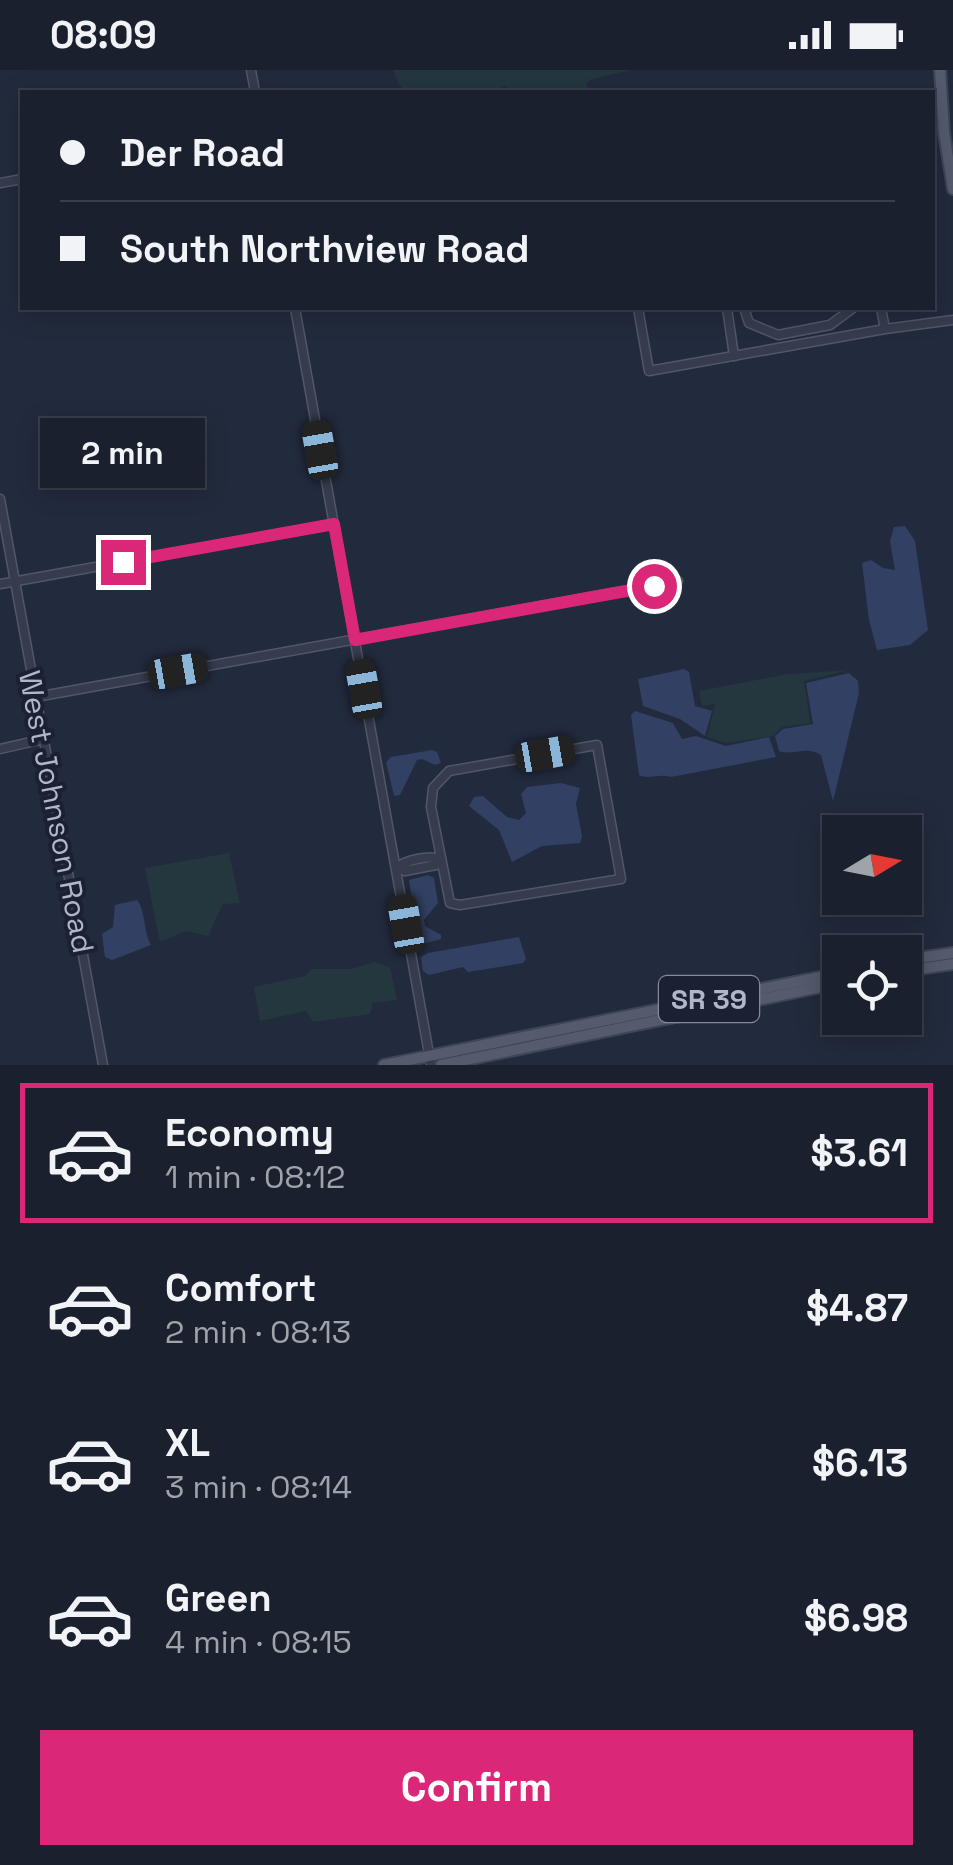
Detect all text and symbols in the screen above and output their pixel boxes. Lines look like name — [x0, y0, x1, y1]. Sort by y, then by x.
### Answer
text: 08:09 — [50, 11, 157, 59]
text: Der Road — [120, 129, 285, 177]
text: South Northview Road — [120, 225, 529, 273]
callout: 2 min — [41, 417, 206, 487]
car — [300, 418, 340, 482]
text: 2 min — [81, 433, 164, 473]
route end — [101, 540, 146, 585]
route start — [632, 564, 677, 609]
car — [146, 651, 210, 691]
car — [344, 657, 384, 721]
street label: West Johnson Road — [10, 667, 103, 956]
car — [513, 734, 577, 774]
north arrow — [822, 815, 922, 915]
map controls — [822, 815, 922, 1035]
car — [386, 892, 426, 956]
button: locate — [822, 935, 922, 1035]
road number: SR 39 — [659, 976, 759, 1022]
icon: car — [45, 1108, 135, 1198]
text: Economy — [165, 1109, 334, 1157]
text: $3.61 — [810, 1129, 908, 1177]
text: 1 min · 08:12 — [165, 1157, 345, 1197]
icon: car — [45, 1263, 135, 1353]
text: Comfort — [165, 1264, 316, 1312]
text: $4.87 — [806, 1284, 908, 1332]
text: 2 min · 08:13 — [165, 1312, 351, 1352]
icon: car — [45, 1418, 135, 1508]
text: XL — [165, 1419, 210, 1467]
text: $6.13 — [812, 1439, 908, 1487]
text: 3 min · 08:14 — [165, 1467, 352, 1507]
icon: car — [45, 1573, 135, 1663]
text: Green — [165, 1574, 272, 1622]
text: $6.98 — [804, 1594, 908, 1642]
text: 4 min · 08:15 — [165, 1622, 352, 1662]
button: Confirm — [40, 1730, 913, 1845]

